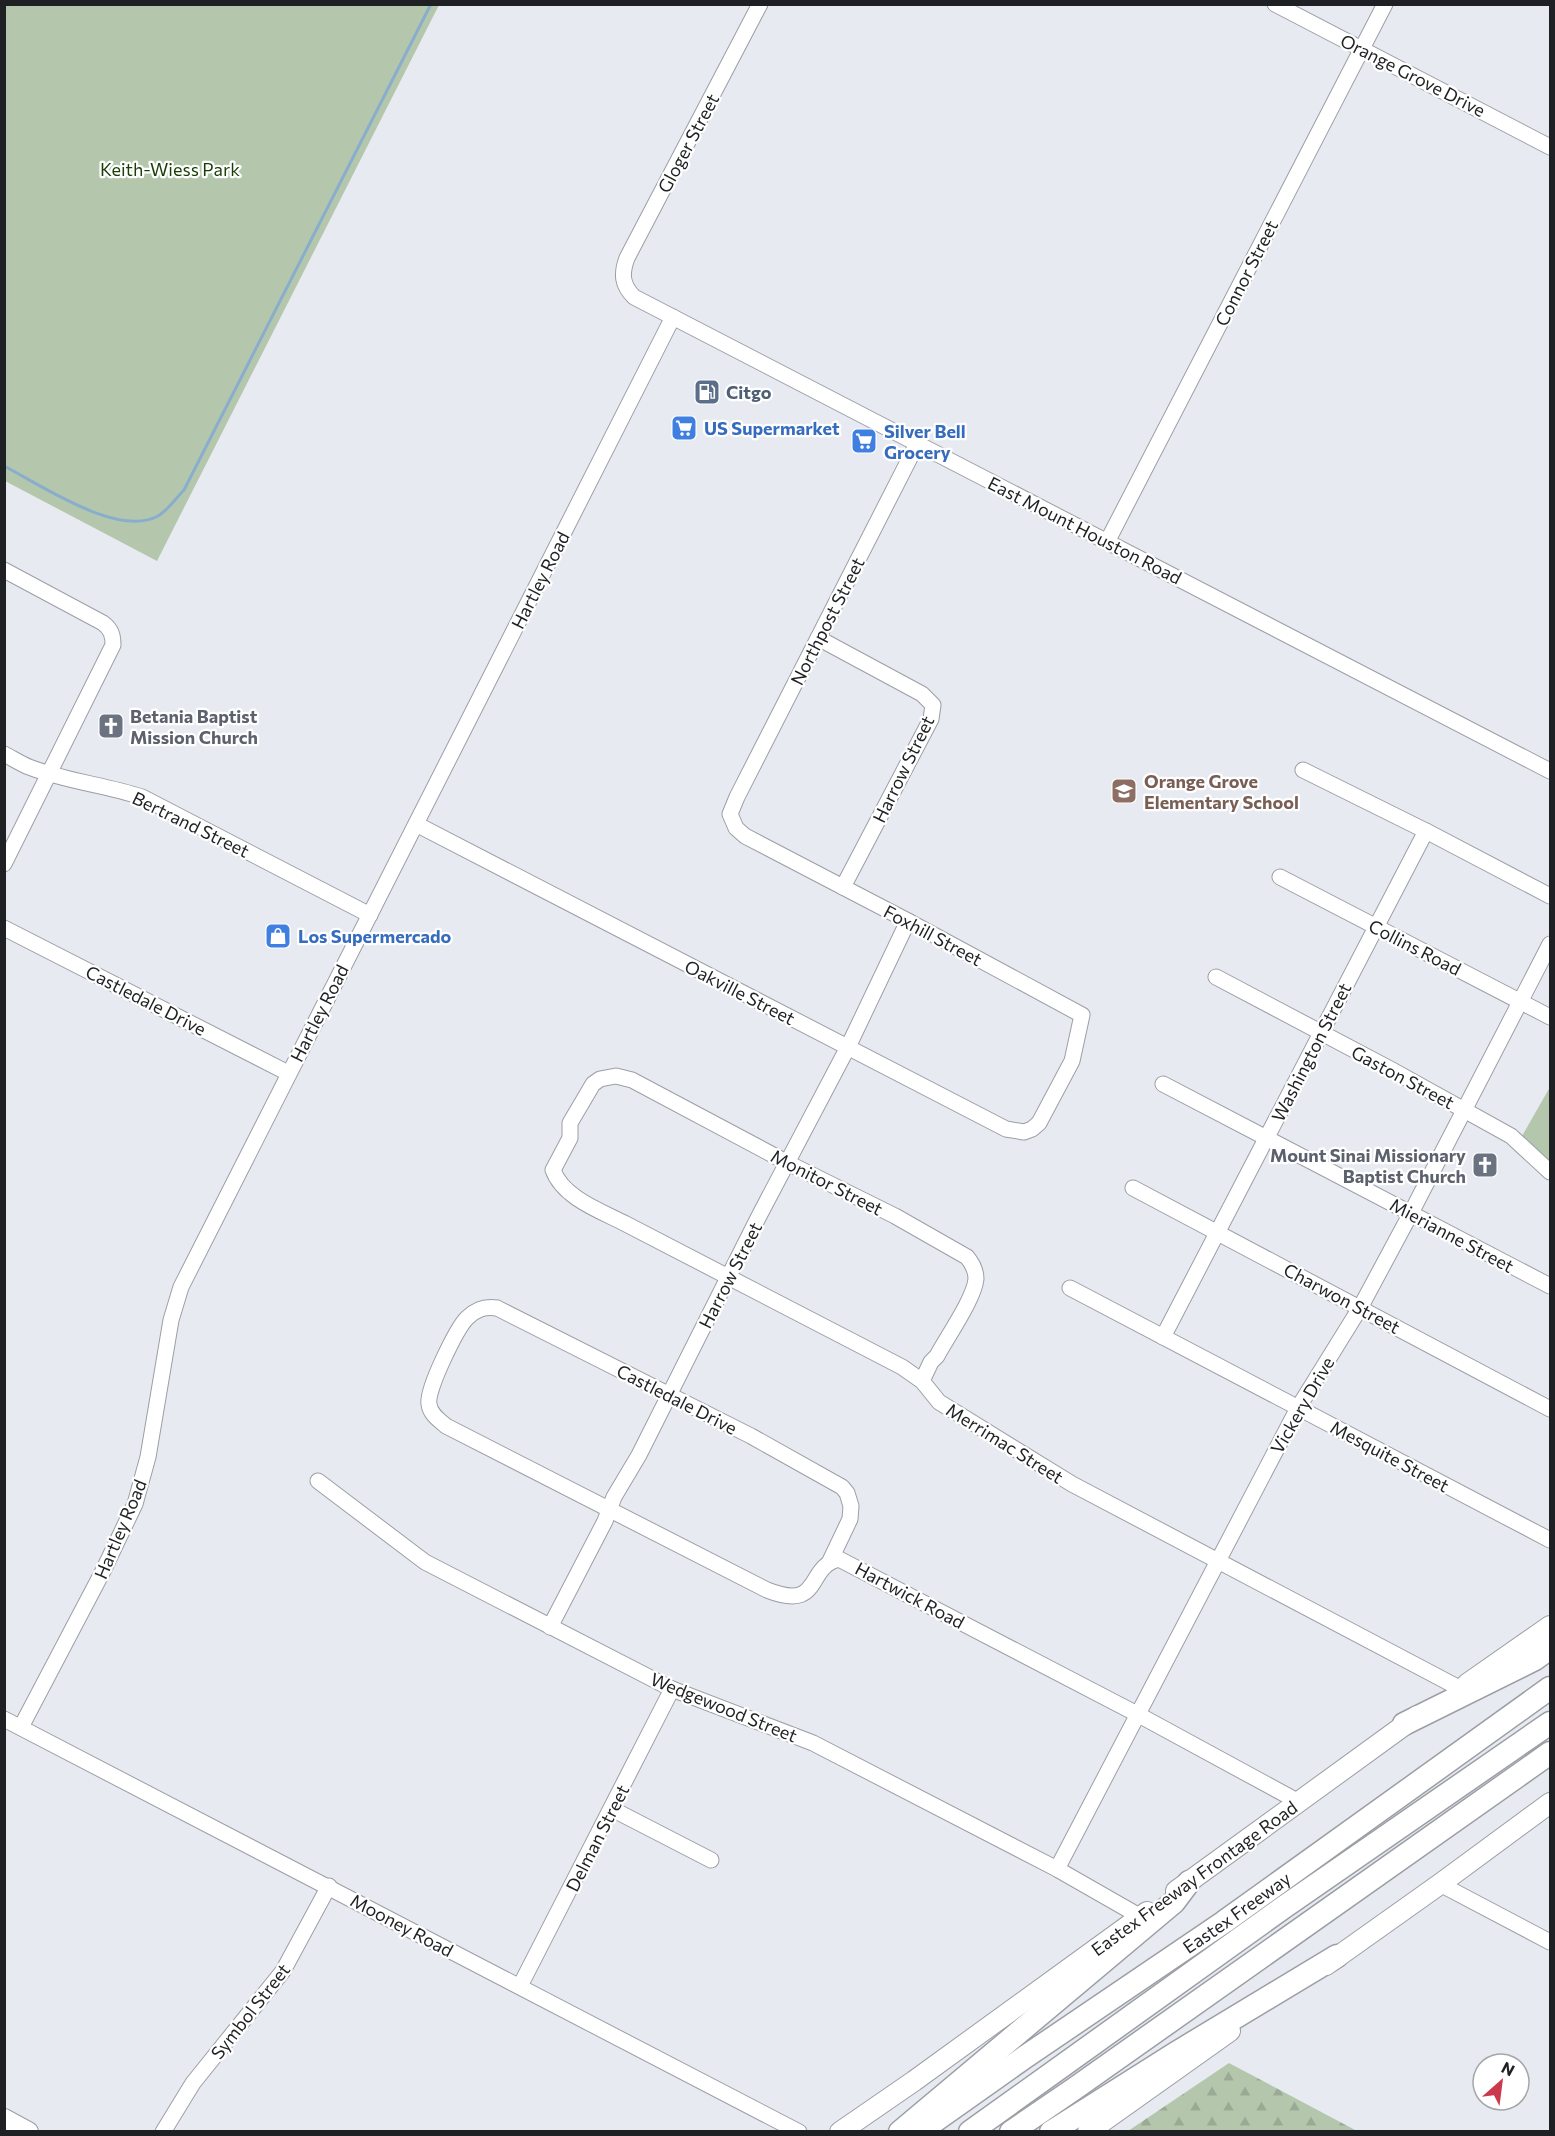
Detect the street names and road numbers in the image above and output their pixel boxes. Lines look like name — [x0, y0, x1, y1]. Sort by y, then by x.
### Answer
street label: Orange Grove Drive — [1337, 29, 1489, 121]
street label: Gloger Street — [653, 90, 723, 196]
street label: Connor Street — [1210, 216, 1282, 330]
street label: East Mount Houston Road — [984, 472, 1186, 588]
street label: Hartley Road — [506, 528, 574, 632]
street label: Northpost Street — [785, 554, 869, 688]
street label: Harrow Street — [868, 712, 938, 826]
street label: Bertrand Street — [129, 786, 253, 862]
street label: Foxhill Street — [880, 900, 986, 970]
street label: Collins Road — [1365, 914, 1465, 980]
street label: Oakville Street — [681, 955, 799, 1029]
street label: Castledale Drive — [82, 960, 210, 1040]
street label: Hartley Road — [285, 961, 353, 1065]
street label: Washington Street — [1267, 979, 1355, 1125]
street label: Gaston Street — [1348, 1041, 1458, 1113]
street label: Monitor Street — [767, 1144, 887, 1220]
street label: Mierianne Street — [1386, 1193, 1518, 1277]
street label: Harrow Street — [694, 1218, 766, 1332]
street label: Charwon Street — [1280, 1258, 1404, 1338]
street label: Vickery Drive — [1265, 1353, 1339, 1457]
street label: Castledale Drive — [613, 1359, 741, 1439]
street label: Merrimac Street — [942, 1398, 1068, 1488]
street label: Mesquite Street — [1327, 1416, 1453, 1496]
street label: Hartley Road — [89, 1476, 151, 1582]
street label: Hartwick Road — [852, 1557, 968, 1633]
street label: Wedgewood Street — [647, 1668, 801, 1746]
street label: Delman Street — [561, 1781, 633, 1895]
street label: Eastex Freeway Frontage Road — [1087, 1796, 1301, 1960]
street label: Eastex Freeway — [1179, 1867, 1295, 1957]
street label: Mooney Road — [347, 1889, 457, 1961]
street label: Symbol Street — [206, 1959, 294, 2063]

